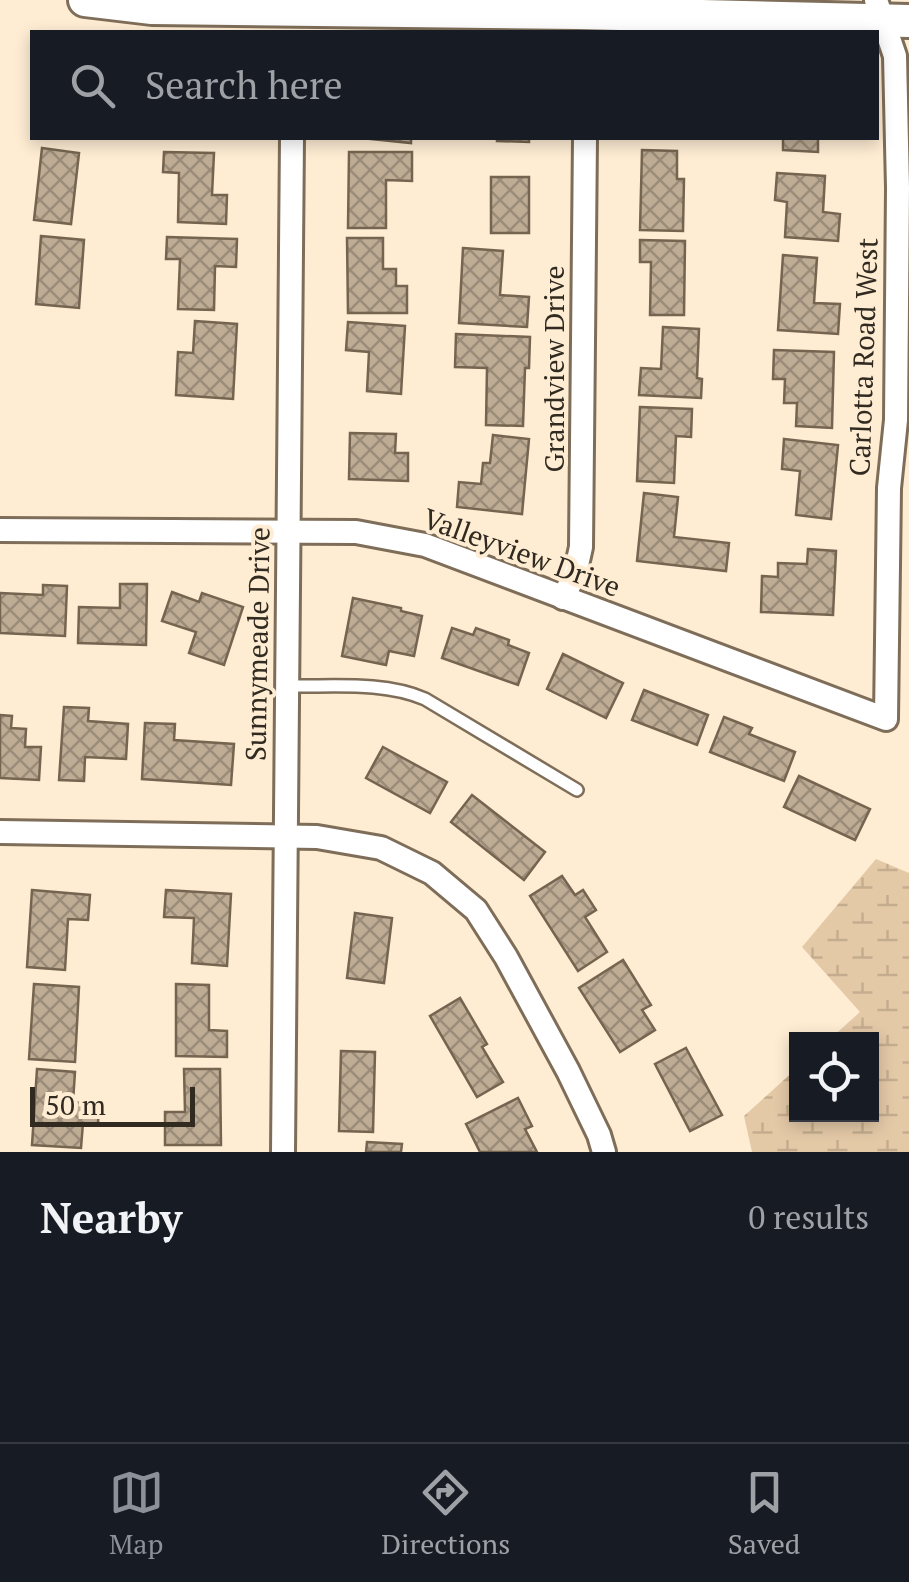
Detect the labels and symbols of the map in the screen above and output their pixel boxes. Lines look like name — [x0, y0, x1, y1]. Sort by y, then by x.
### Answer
street label: Carlotta Road West — [840, 237, 886, 477]
street label: Grandview Drive — [535, 266, 572, 472]
street label: Valleyview Drive — [418, 499, 626, 605]
street label: Sunnymeade Drive — [236, 527, 278, 761]
scale bar — [30, 1082, 195, 1126]

